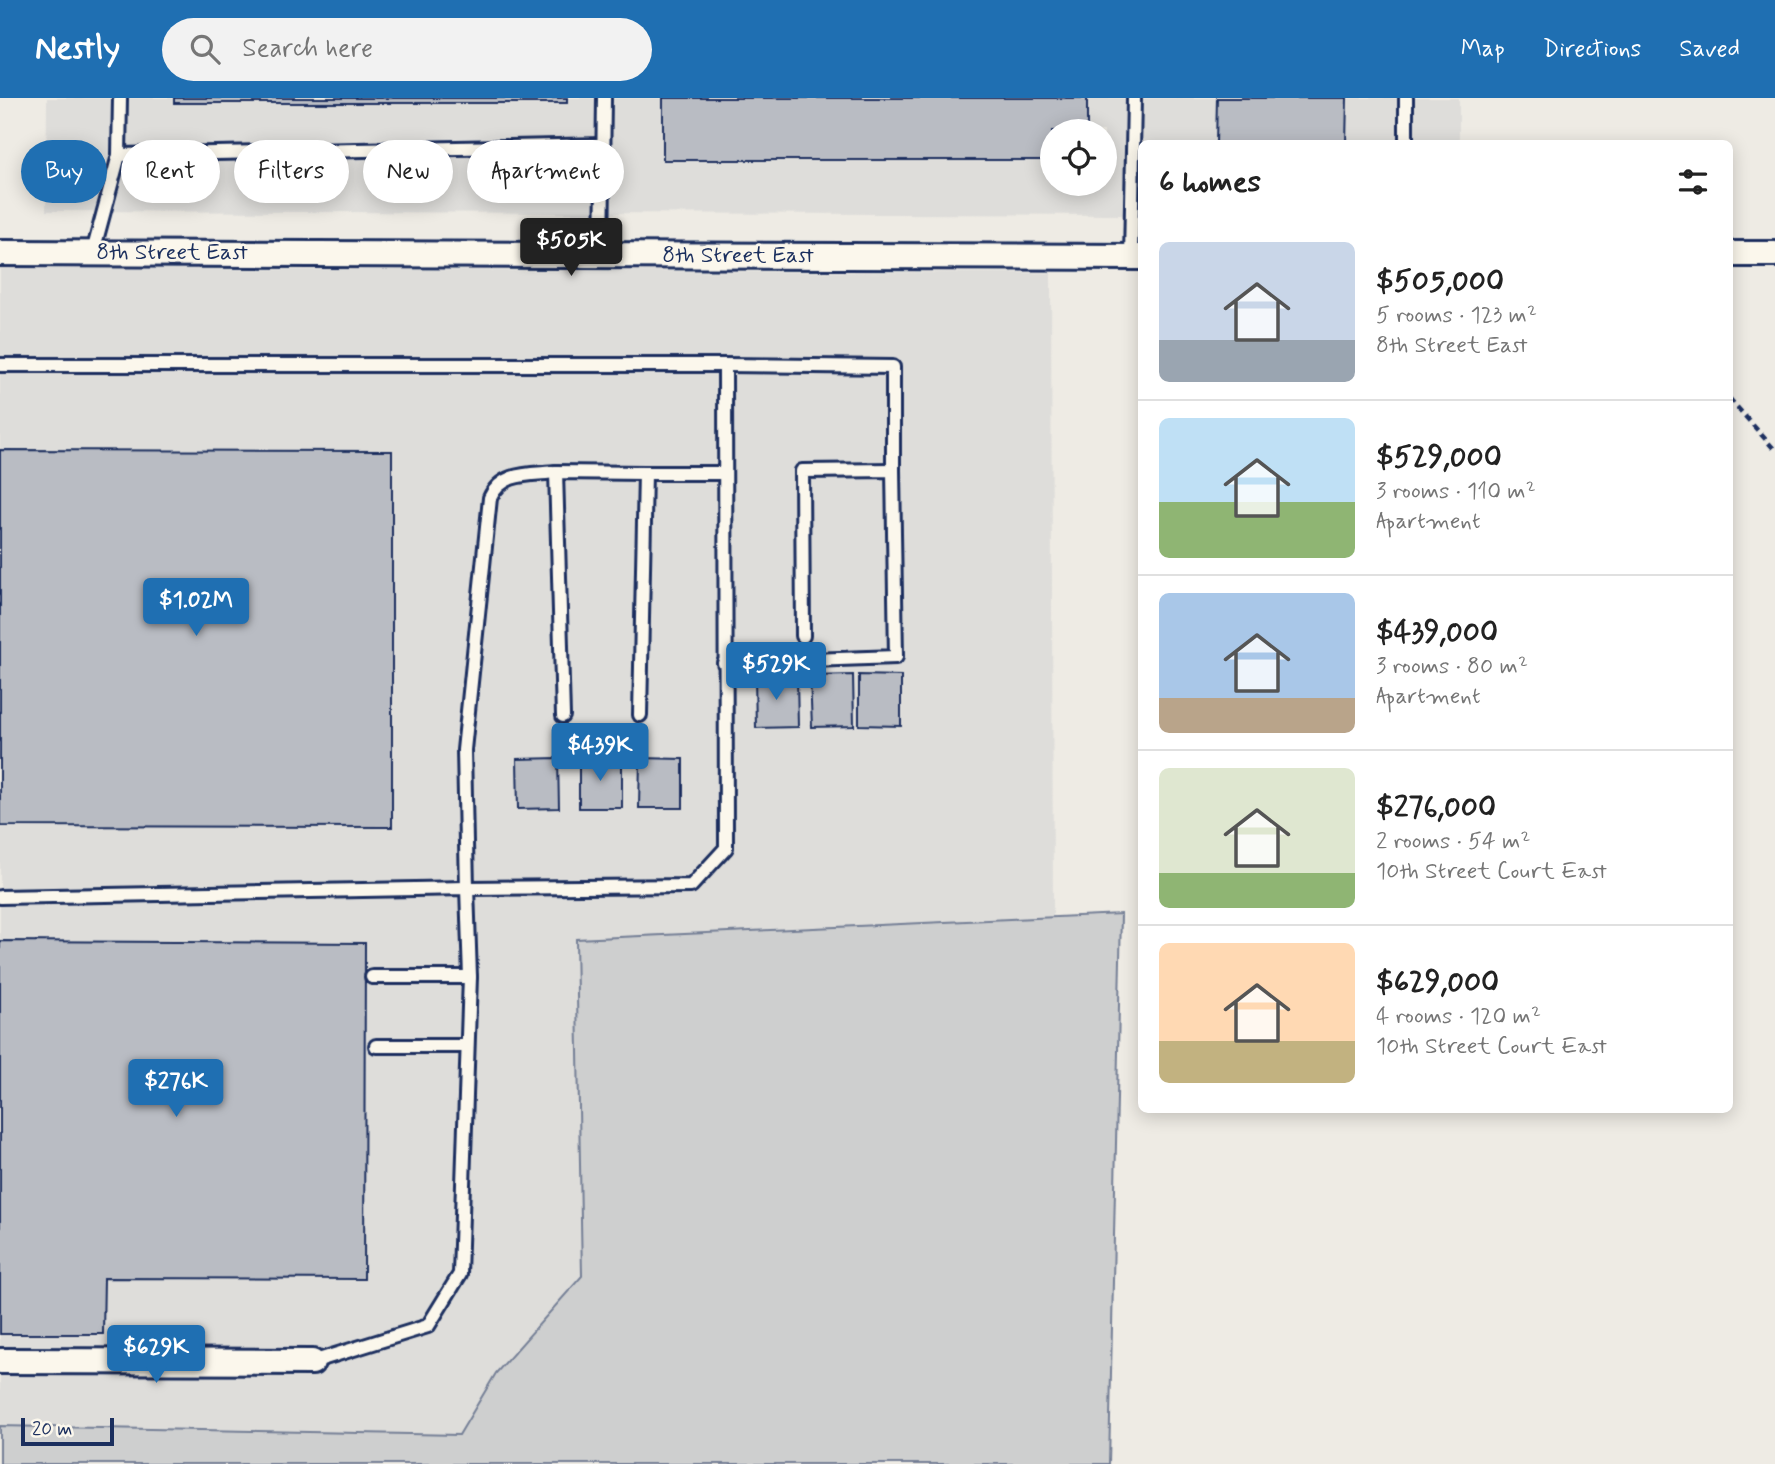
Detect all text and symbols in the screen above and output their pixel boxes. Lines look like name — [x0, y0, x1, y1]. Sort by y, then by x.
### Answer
search box — [162, 18, 652, 81]
text: Nestly — [35, 27, 120, 71]
icon: search — [186, 30, 224, 68]
text: Search here — [242, 32, 373, 66]
text: Map — [1461, 34, 1505, 65]
text: Directions — [1543, 34, 1641, 65]
text: Saved — [1679, 34, 1740, 65]
map controls — [1040, 119, 1117, 196]
button: locate — [1040, 119, 1117, 196]
chip: Buy — [21, 140, 107, 203]
chip: Rent — [121, 140, 220, 203]
chip: Filters — [234, 140, 349, 203]
chip: New — [363, 140, 453, 203]
chip: Apartment — [467, 140, 624, 203]
text: 6 homes — [1159, 163, 1261, 202]
icon: filters — [1674, 163, 1712, 201]
pin: $505K — [522, 218, 620, 278]
text: $505K — [536, 226, 606, 256]
street label: 8th Street East — [96, 238, 248, 268]
street label: 8th Street East — [662, 241, 814, 271]
text: $505,000 — [1376, 262, 1504, 301]
icon: home — [1215, 270, 1299, 354]
text: 5 rooms · 123 m² — [1376, 301, 1537, 331]
text: 8th Street East — [1376, 331, 1528, 361]
text: $529,000 — [1376, 438, 1502, 477]
icon: home — [1215, 446, 1299, 530]
text: 3 rooms · 110 m² — [1376, 477, 1536, 507]
text: Apartment — [1376, 507, 1481, 537]
pin: $1.02M — [139, 578, 253, 638]
text: $1.02M — [159, 586, 233, 616]
text: $439,000 — [1376, 613, 1498, 652]
icon: home — [1215, 621, 1299, 705]
pin: $529K — [727, 642, 825, 702]
text: $529K — [742, 650, 810, 680]
text: 3 rooms · 80 m² — [1376, 652, 1528, 682]
text: Apartment — [1376, 682, 1481, 712]
pin: $439K — [551, 724, 649, 783]
text: $439K — [568, 731, 632, 761]
text: $276,000 — [1376, 788, 1496, 827]
icon: home — [1215, 796, 1299, 880]
text: 2 rooms · 54 m² — [1376, 827, 1530, 857]
text: 10th Street Court East — [1376, 857, 1607, 887]
text: $629,000 — [1376, 963, 1499, 1002]
icon: home — [1215, 971, 1299, 1055]
text: 4 rooms · 120 m² — [1376, 1002, 1541, 1032]
text: 10th Street Court East — [1376, 1032, 1607, 1062]
pin: $276K — [127, 1060, 225, 1119]
text: $276K — [144, 1067, 208, 1097]
pin: $629K — [107, 1326, 205, 1385]
text: $629K — [123, 1333, 189, 1363]
scale bar — [21, 1415, 114, 1447]
text: 20 m — [32, 1417, 72, 1442]

